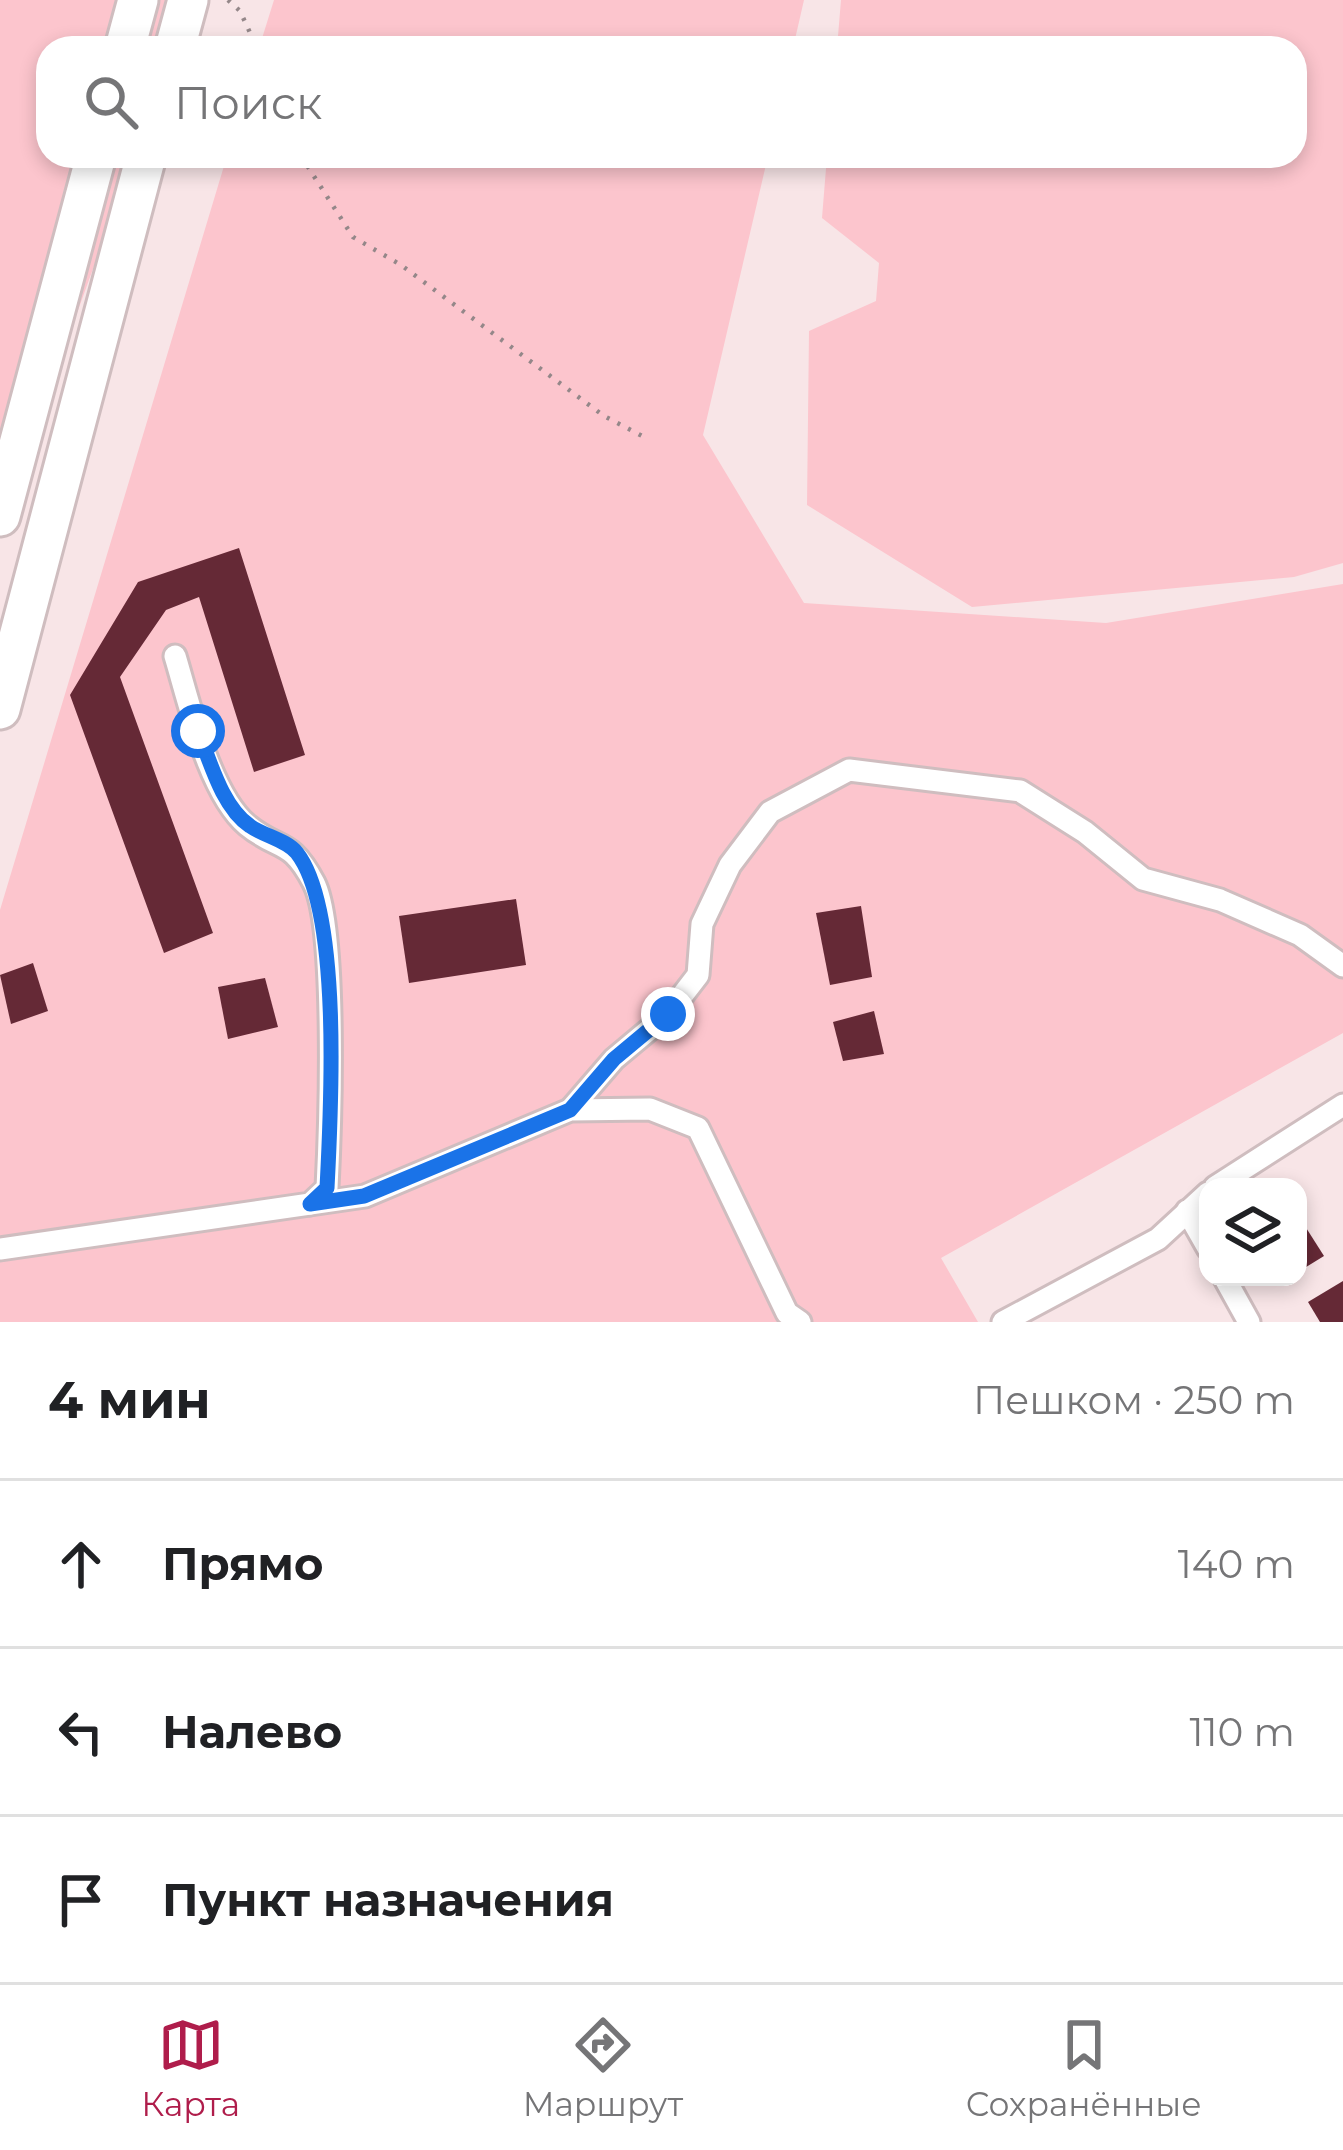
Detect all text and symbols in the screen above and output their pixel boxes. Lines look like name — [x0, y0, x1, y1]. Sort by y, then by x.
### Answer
search box — [36, 36, 1307, 168]
icon: search — [78, 69, 144, 135]
text: Поиск — [174, 75, 322, 130]
route start — [171, 704, 225, 758]
route end — [641, 987, 695, 1041]
map controls — [1199, 1178, 1307, 1286]
button: layers — [1199, 1178, 1307, 1286]
text: 4 мин — [48, 1369, 211, 1431]
text: Пешком · 250 m — [973, 1376, 1295, 1424]
icon: ahead — [48, 1531, 114, 1597]
text: Прямо — [162, 1536, 323, 1591]
text: 140 m — [1178, 1540, 1295, 1588]
icon: left — [48, 1699, 114, 1765]
text: Налево — [162, 1704, 342, 1759]
text: 110 m — [1189, 1708, 1295, 1756]
icon: arrive — [48, 1867, 114, 1933]
text: Пункт назначения — [162, 1872, 614, 1927]
tab: Карта — [141, 2012, 240, 2124]
tab: Маршрут — [523, 2012, 683, 2124]
tab: Сохранённые — [966, 2012, 1202, 2124]

